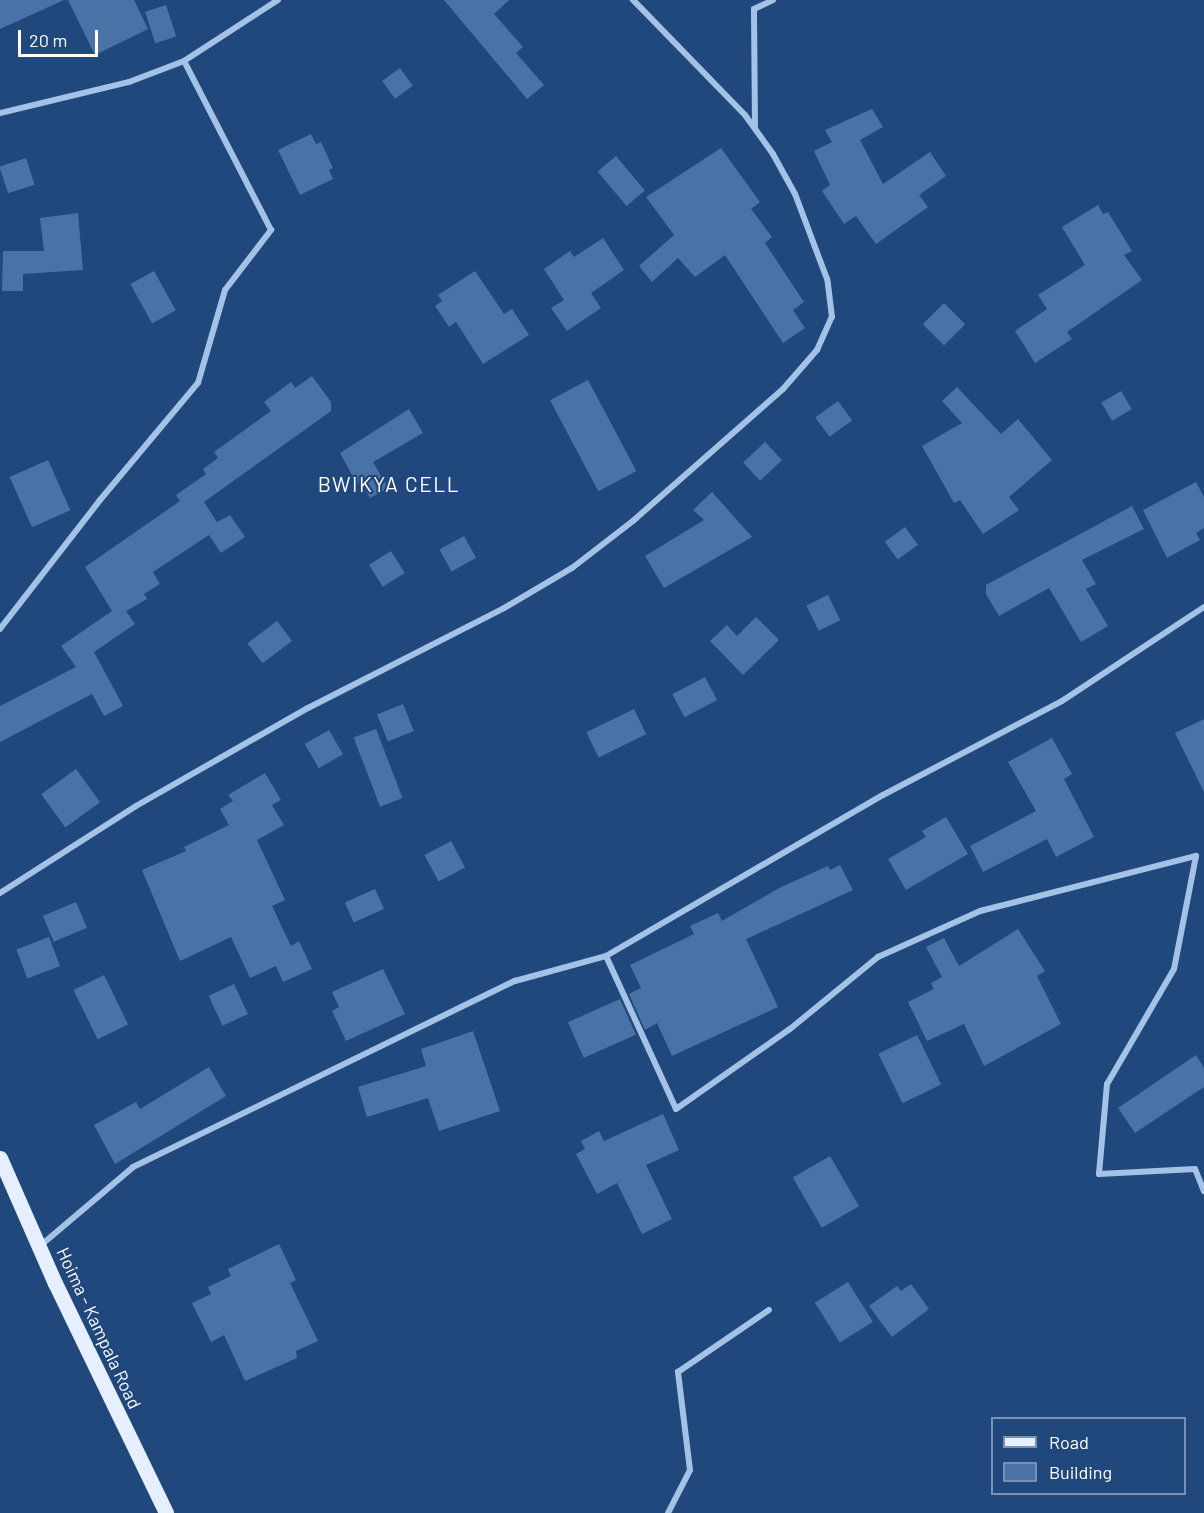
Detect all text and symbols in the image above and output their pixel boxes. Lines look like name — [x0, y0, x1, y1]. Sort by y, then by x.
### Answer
scale bar — [21, 18, 100, 56]
text: 20 m — [29, 29, 67, 51]
district label: BWIKYA CELL — [318, 471, 460, 497]
street label: Hoima - Kampala Road — [52, 1244, 146, 1412]
legend — [991, 1417, 1186, 1495]
text: Road — [1049, 1431, 1089, 1453]
text: Building — [1049, 1461, 1112, 1483]

